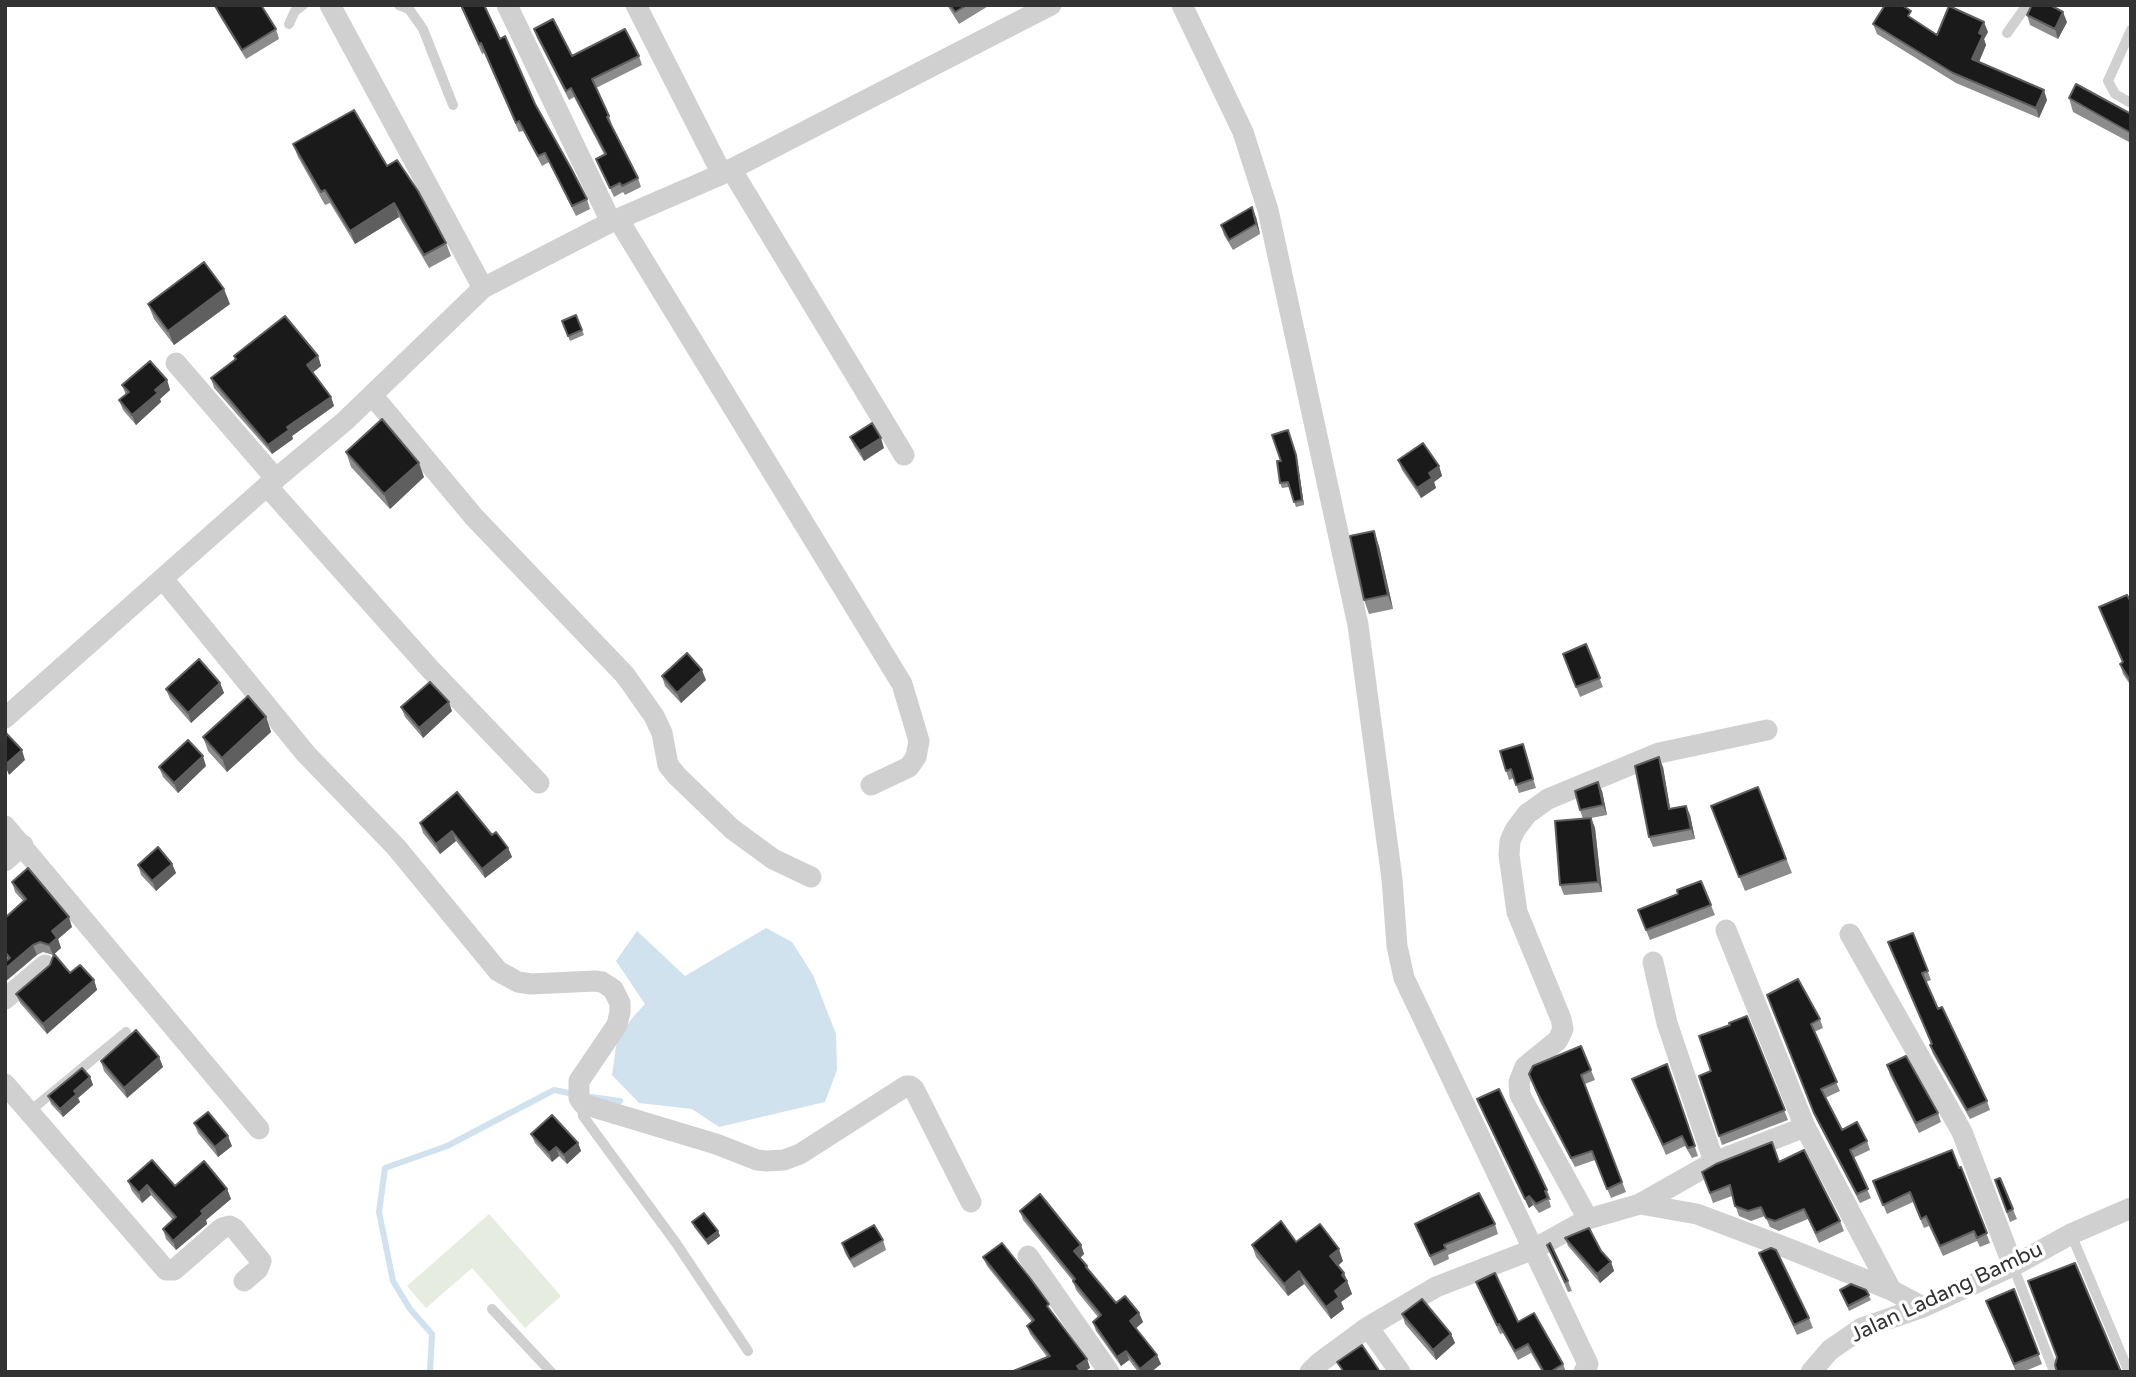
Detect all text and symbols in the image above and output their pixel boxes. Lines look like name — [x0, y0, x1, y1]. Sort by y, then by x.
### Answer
street label: Jalan Ladang Bambu — [1847, 1237, 2047, 1349]

